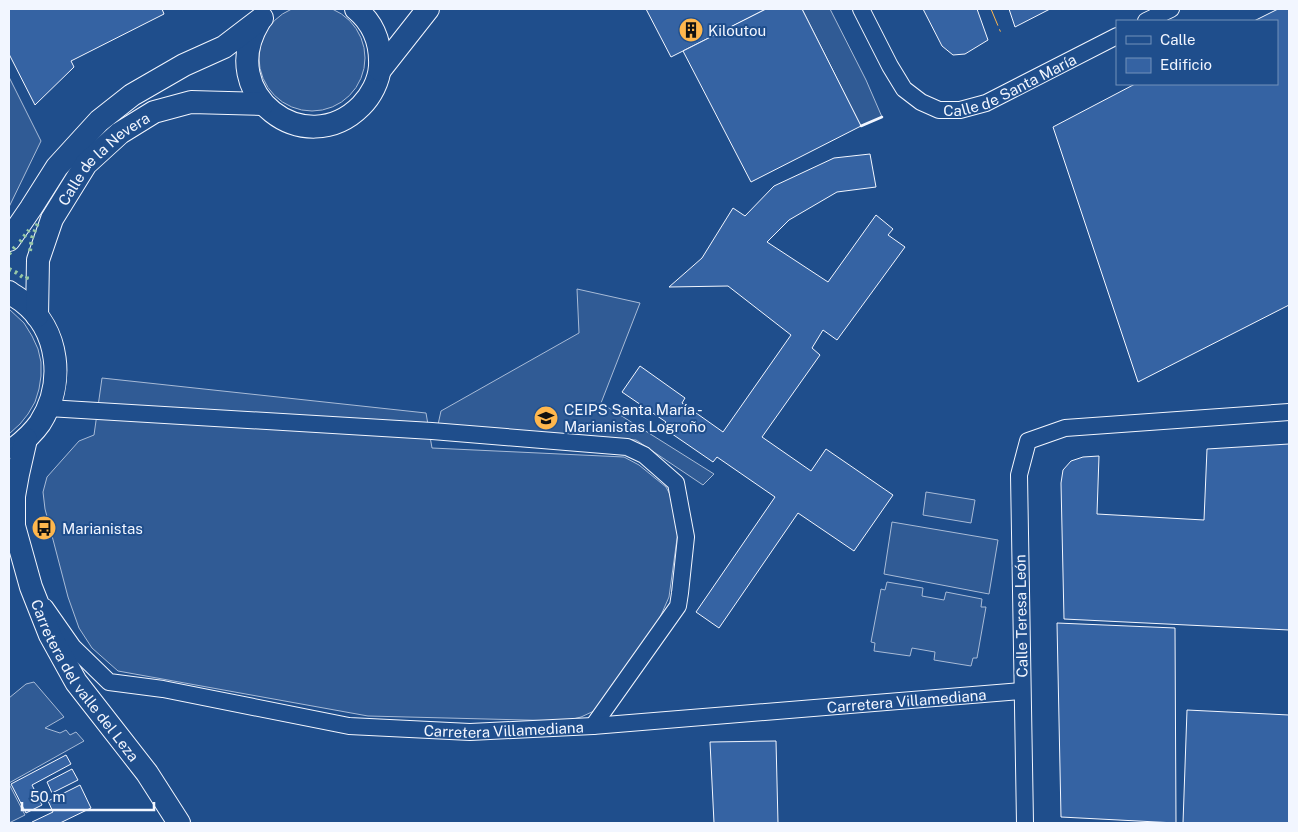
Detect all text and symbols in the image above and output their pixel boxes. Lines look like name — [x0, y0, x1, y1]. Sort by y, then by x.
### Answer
building icon: Kiloutou — [678, 17, 704, 43]
legend — [1116, 20, 1278, 85]
place label: Kiloutou — [708, 22, 766, 39]
text: Calle — [1160, 31, 1196, 48]
street label: Calle de Santa María — [943, 50, 1079, 119]
text: Edificio — [1160, 56, 1212, 73]
street label: Calle de la Nevera — [54, 108, 152, 208]
place label: CEIPS Santa María - Marianistas Logroño — [564, 401, 706, 435]
school or university icon: CEIPS Santa María - Marianistas Logroño — [533, 405, 559, 431]
bus stop icon: Marianistas — [31, 515, 57, 541]
place label: Marianistas — [62, 520, 143, 537]
street label: Calle Teresa León — [1011, 554, 1031, 678]
street label: Carretera del valle del Leza — [28, 597, 143, 764]
street label: Carretera Villamediana — [826, 685, 987, 715]
street label: Carretera Villamediana — [423, 718, 584, 741]
scale bar — [22, 780, 155, 812]
text: 50 m — [30, 788, 65, 805]

